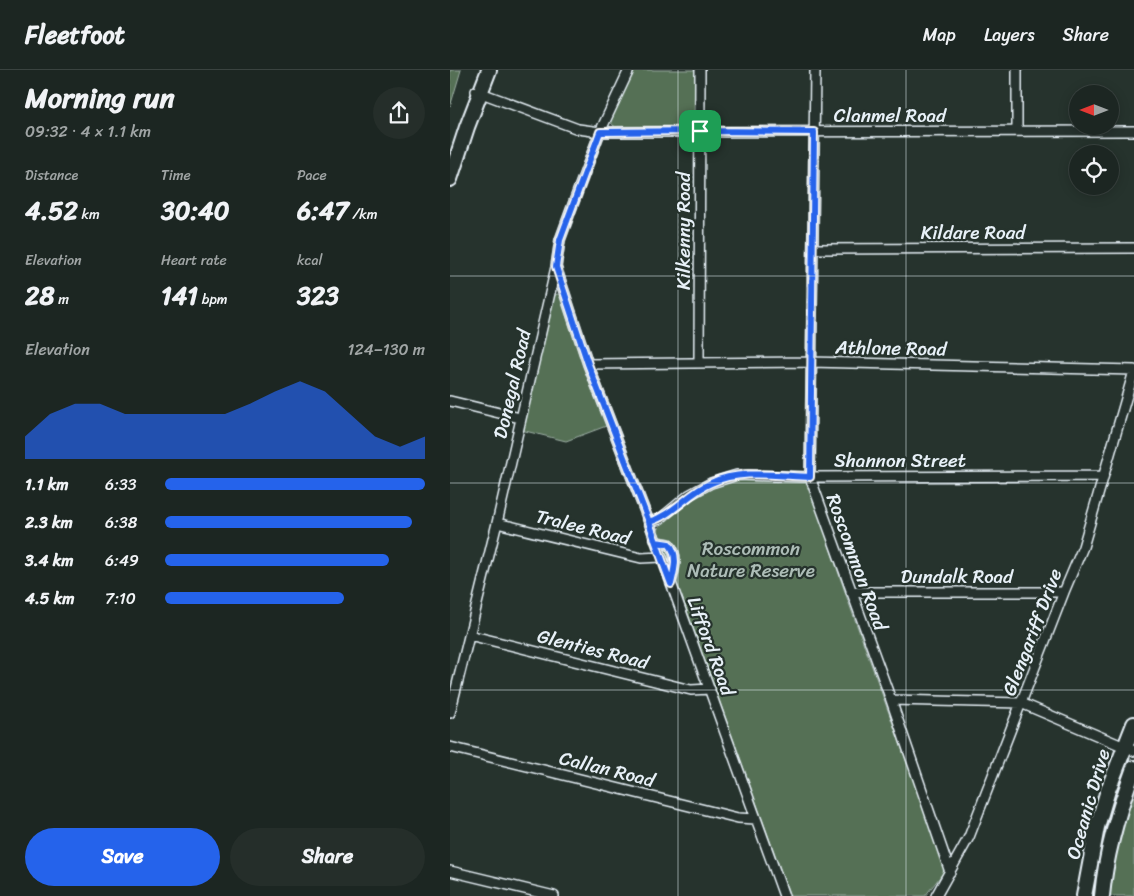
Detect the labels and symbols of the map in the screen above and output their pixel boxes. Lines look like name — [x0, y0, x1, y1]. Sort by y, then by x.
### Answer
north arrow — [1069, 85, 1119, 135]
street label: Clanmel Road — [834, 99, 947, 132]
pin — [679, 110, 721, 152]
street label: Kilkenny Road — [667, 170, 700, 290]
street label: Kildare Road — [921, 216, 1027, 249]
street label: Donegal Road — [483, 324, 541, 442]
street label: Athlone Road — [834, 331, 948, 365]
street label: Shannon Street — [834, 444, 966, 477]
street label: Roscommon Road — [817, 489, 898, 637]
street label: Tralee Road — [532, 499, 636, 555]
park label: Roscommon Nature Reserve — [687, 532, 815, 587]
street label: Dundalk Road — [901, 560, 1014, 593]
street label: Glengariff Drive — [993, 563, 1072, 701]
street label: Lifford Road — [678, 592, 745, 702]
street label: Glenties Road — [534, 619, 653, 679]
street label: Callan Road — [556, 741, 660, 797]
street label: Oceanic Drive — [1056, 744, 1120, 863]

